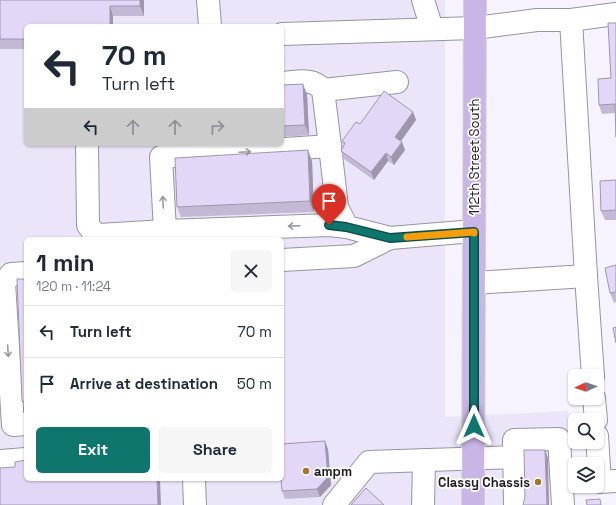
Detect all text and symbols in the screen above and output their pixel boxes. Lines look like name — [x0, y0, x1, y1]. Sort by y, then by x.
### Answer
text: 70 m — [102, 37, 167, 73]
icon: left — [36, 40, 88, 92]
text: Turn left — [102, 72, 175, 95]
street label: 112th Street South — [466, 99, 483, 215]
icon: left — [80, 116, 102, 138]
icon: ahead — [122, 116, 144, 138]
icon: ahead — [164, 116, 186, 138]
icon: right — [206, 116, 228, 138]
one-way arrow — [238, 148, 251, 155]
pin — [312, 184, 346, 225]
icon: arrive — [318, 190, 340, 212]
one-way arrow — [160, 196, 167, 209]
one-way arrow — [288, 223, 301, 230]
text: 1 min — [36, 247, 95, 278]
button: close — [230, 250, 272, 292]
text: 120 m · 11:24 — [36, 278, 111, 295]
icon: left — [36, 321, 58, 343]
text: Turn left — [70, 322, 132, 341]
text: 70 m — [237, 322, 272, 341]
one-way arrow — [5, 344, 12, 357]
north arrow — [568, 369, 604, 405]
map controls — [568, 369, 604, 493]
icon: arrive — [36, 373, 58, 395]
text: Arrive at destination — [70, 374, 218, 393]
text: 50 m — [237, 374, 272, 393]
position arrow — [453, 405, 495, 447]
button: search — [568, 413, 604, 449]
button: Exit — [36, 427, 150, 473]
button: Share — [158, 427, 272, 473]
button: layers — [568, 457, 604, 493]
place label: ampm — [314, 463, 352, 480]
marker: ampm — [301, 466, 311, 476]
place label: Classy Chassis — [438, 474, 530, 491]
marker: Classy Chassis — [533, 477, 543, 487]

